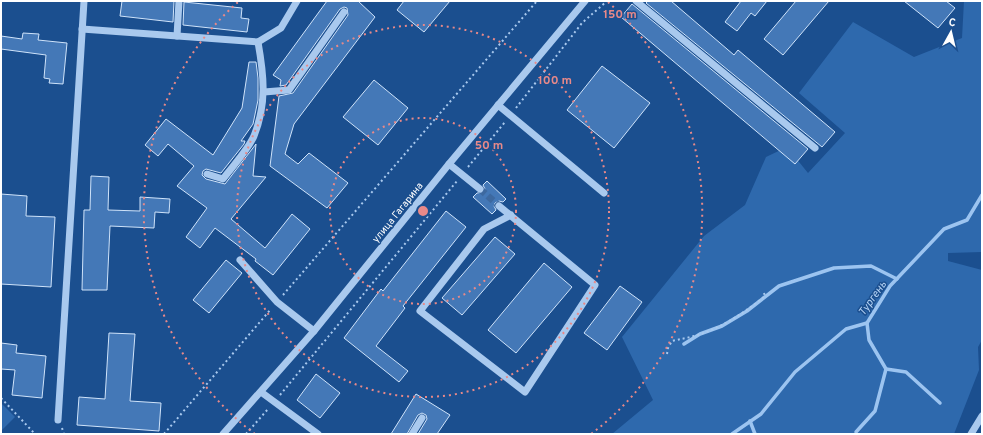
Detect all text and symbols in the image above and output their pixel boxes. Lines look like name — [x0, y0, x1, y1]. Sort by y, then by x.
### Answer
text: 150 m — [603, 7, 637, 23]
north arrow — [931, 12, 971, 52]
text: С — [948, 16, 957, 31]
text: 100 m — [538, 73, 572, 89]
text: 50 m — [475, 138, 503, 154]
street label: улица Гагарина — [370, 180, 427, 246]
centre of rings — [416, 204, 430, 218]
water label: Тургень — [856, 278, 890, 319]

